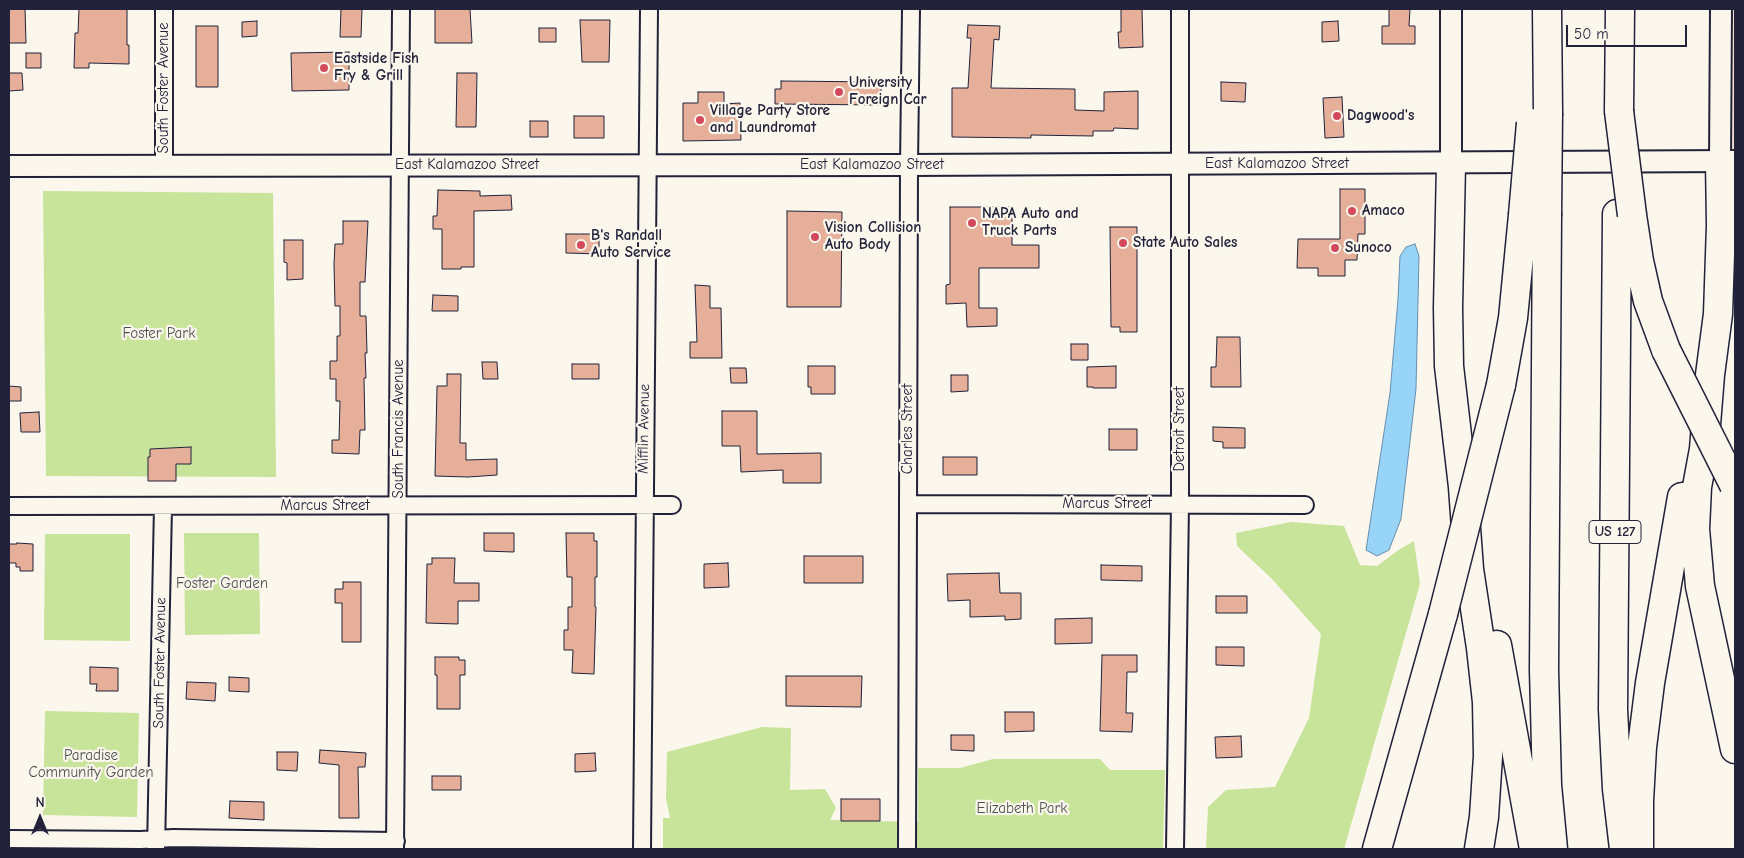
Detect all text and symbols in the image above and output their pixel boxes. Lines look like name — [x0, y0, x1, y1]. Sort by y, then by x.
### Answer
scale bar — [1569, 15, 1690, 47]
street label: South Foster Avenue — [155, 22, 173, 154]
text: 50 m — [1574, 25, 1609, 43]
place label: Eastside Fish Fry & Grill — [334, 50, 419, 85]
marker: Eastside Fish Fry & Grill — [318, 62, 330, 74]
place label: University Foreign Car — [849, 74, 926, 109]
marker: University Foreign Car — [833, 86, 845, 98]
place label: Village Party Store and Laundromat — [710, 102, 830, 137]
place label: Dagwood's — [1347, 107, 1414, 125]
marker: Dagwood's — [1331, 110, 1343, 122]
marker: Village Party Store and Laundromat — [694, 114, 706, 126]
street label: East Kalamazoo Street — [1205, 155, 1349, 173]
street label: East Kalamazoo Street — [395, 156, 539, 174]
street label: East Kalamazoo Street — [800, 156, 944, 174]
place label: Amaco — [1362, 202, 1405, 220]
place label: NAPA Auto and Truck Parts — [982, 205, 1079, 240]
marker: Amaco — [1346, 205, 1358, 217]
marker: NAPA Auto and Truck Parts — [966, 217, 978, 229]
place label: Vision Collision Auto Body — [825, 219, 921, 254]
place label: B's Randall Auto Service — [591, 227, 671, 262]
marker: Vision Collision Auto Body — [809, 231, 821, 243]
place label: State Auto Sales — [1133, 234, 1237, 252]
marker: State Auto Sales — [1117, 237, 1129, 249]
marker: B's Randall Auto Service — [575, 239, 587, 251]
place label: Sunoco — [1345, 239, 1392, 257]
marker: Sunoco — [1329, 242, 1341, 254]
park label: Foster Park — [123, 325, 195, 343]
street label: South Francis Avenue — [390, 359, 408, 499]
street label: Mifflin Avenue — [634, 384, 654, 474]
street label: Charles Street — [899, 384, 917, 474]
street label: Detroit Street — [1171, 386, 1189, 472]
street label: Marcus Street — [1062, 495, 1152, 513]
street label: Marcus Street — [280, 497, 370, 515]
road number: US 127 — [1589, 520, 1641, 544]
park label: Foster Garden — [176, 575, 268, 593]
street label: South Foster Avenue — [150, 597, 170, 729]
park label: Paradise Community Garden — [28, 747, 154, 782]
north arrow — [15, 793, 65, 843]
text: N — [35, 794, 45, 811]
park label: Elizabeth Park — [976, 800, 1068, 818]

